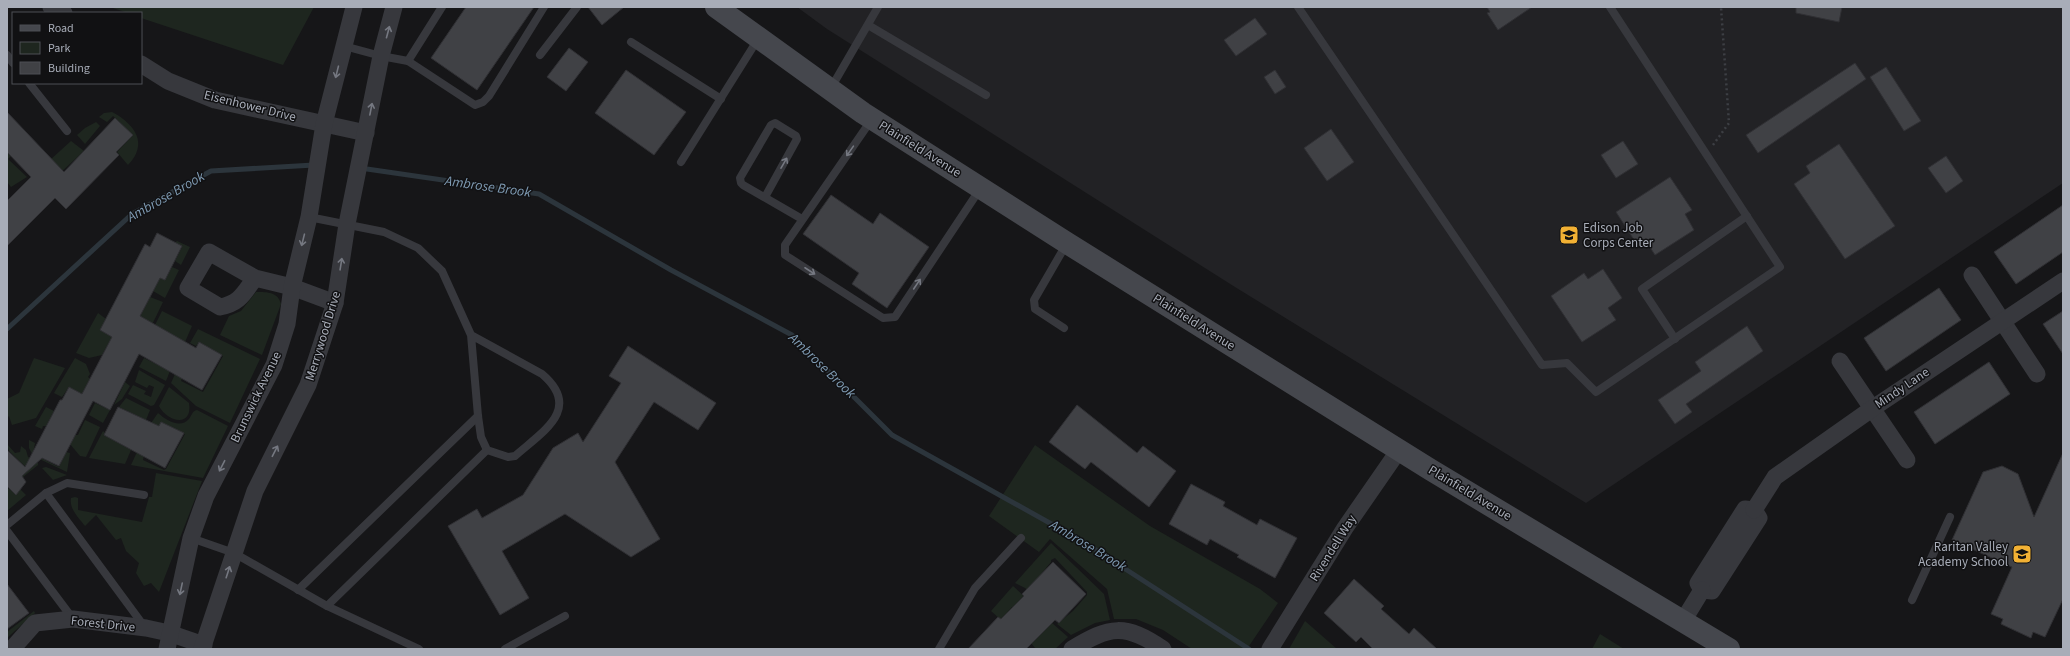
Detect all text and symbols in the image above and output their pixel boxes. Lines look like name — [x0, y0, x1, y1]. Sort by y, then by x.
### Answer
legend — [12, 12, 142, 84]
text: Road — [48, 20, 74, 37]
one-way arrow — [385, 25, 392, 38]
text: Park — [48, 40, 70, 57]
text: Building — [48, 60, 90, 77]
one-way arrow — [333, 65, 341, 78]
street label: Eisenhower Drive — [202, 86, 298, 126]
one-way arrow — [367, 103, 375, 116]
street label: Plainfield Avenue — [875, 116, 965, 182]
one-way arrow — [846, 145, 854, 156]
one-way arrow — [781, 157, 789, 169]
water label: Ambrose Brook — [123, 167, 209, 228]
water label: Ambrose Brook — [443, 171, 533, 203]
place label: Edison Job Corps Center — [1583, 219, 1654, 252]
school or university icon: Edison Job Corps Center — [1558, 224, 1580, 246]
one-way arrow — [299, 234, 307, 247]
one-way arrow — [337, 258, 345, 271]
one-way arrow — [804, 267, 816, 275]
one-way arrow — [913, 279, 921, 290]
street label: Merrywood Drive — [301, 289, 345, 383]
street label: Plainfield Avenue — [1149, 289, 1239, 355]
water label: Ambrose Brook — [783, 328, 860, 403]
street label: Brunswick Avenue — [226, 348, 286, 446]
street label: Mindy Lane — [1871, 363, 1933, 413]
one-way arrow — [272, 445, 279, 457]
one-way arrow — [218, 460, 225, 472]
street label: Plainfield Avenue — [1425, 461, 1515, 525]
street label: Rivendell Way — [1305, 511, 1361, 585]
water label: Ambrose Brook — [1045, 515, 1131, 577]
place label: Raritan Valley Academy School — [1918, 538, 2008, 571]
school or university icon: Raritan Valley Academy School — [2011, 543, 2033, 565]
one-way arrow — [225, 566, 232, 579]
one-way arrow — [176, 582, 184, 595]
street label: Forest Drive — [70, 612, 136, 636]

